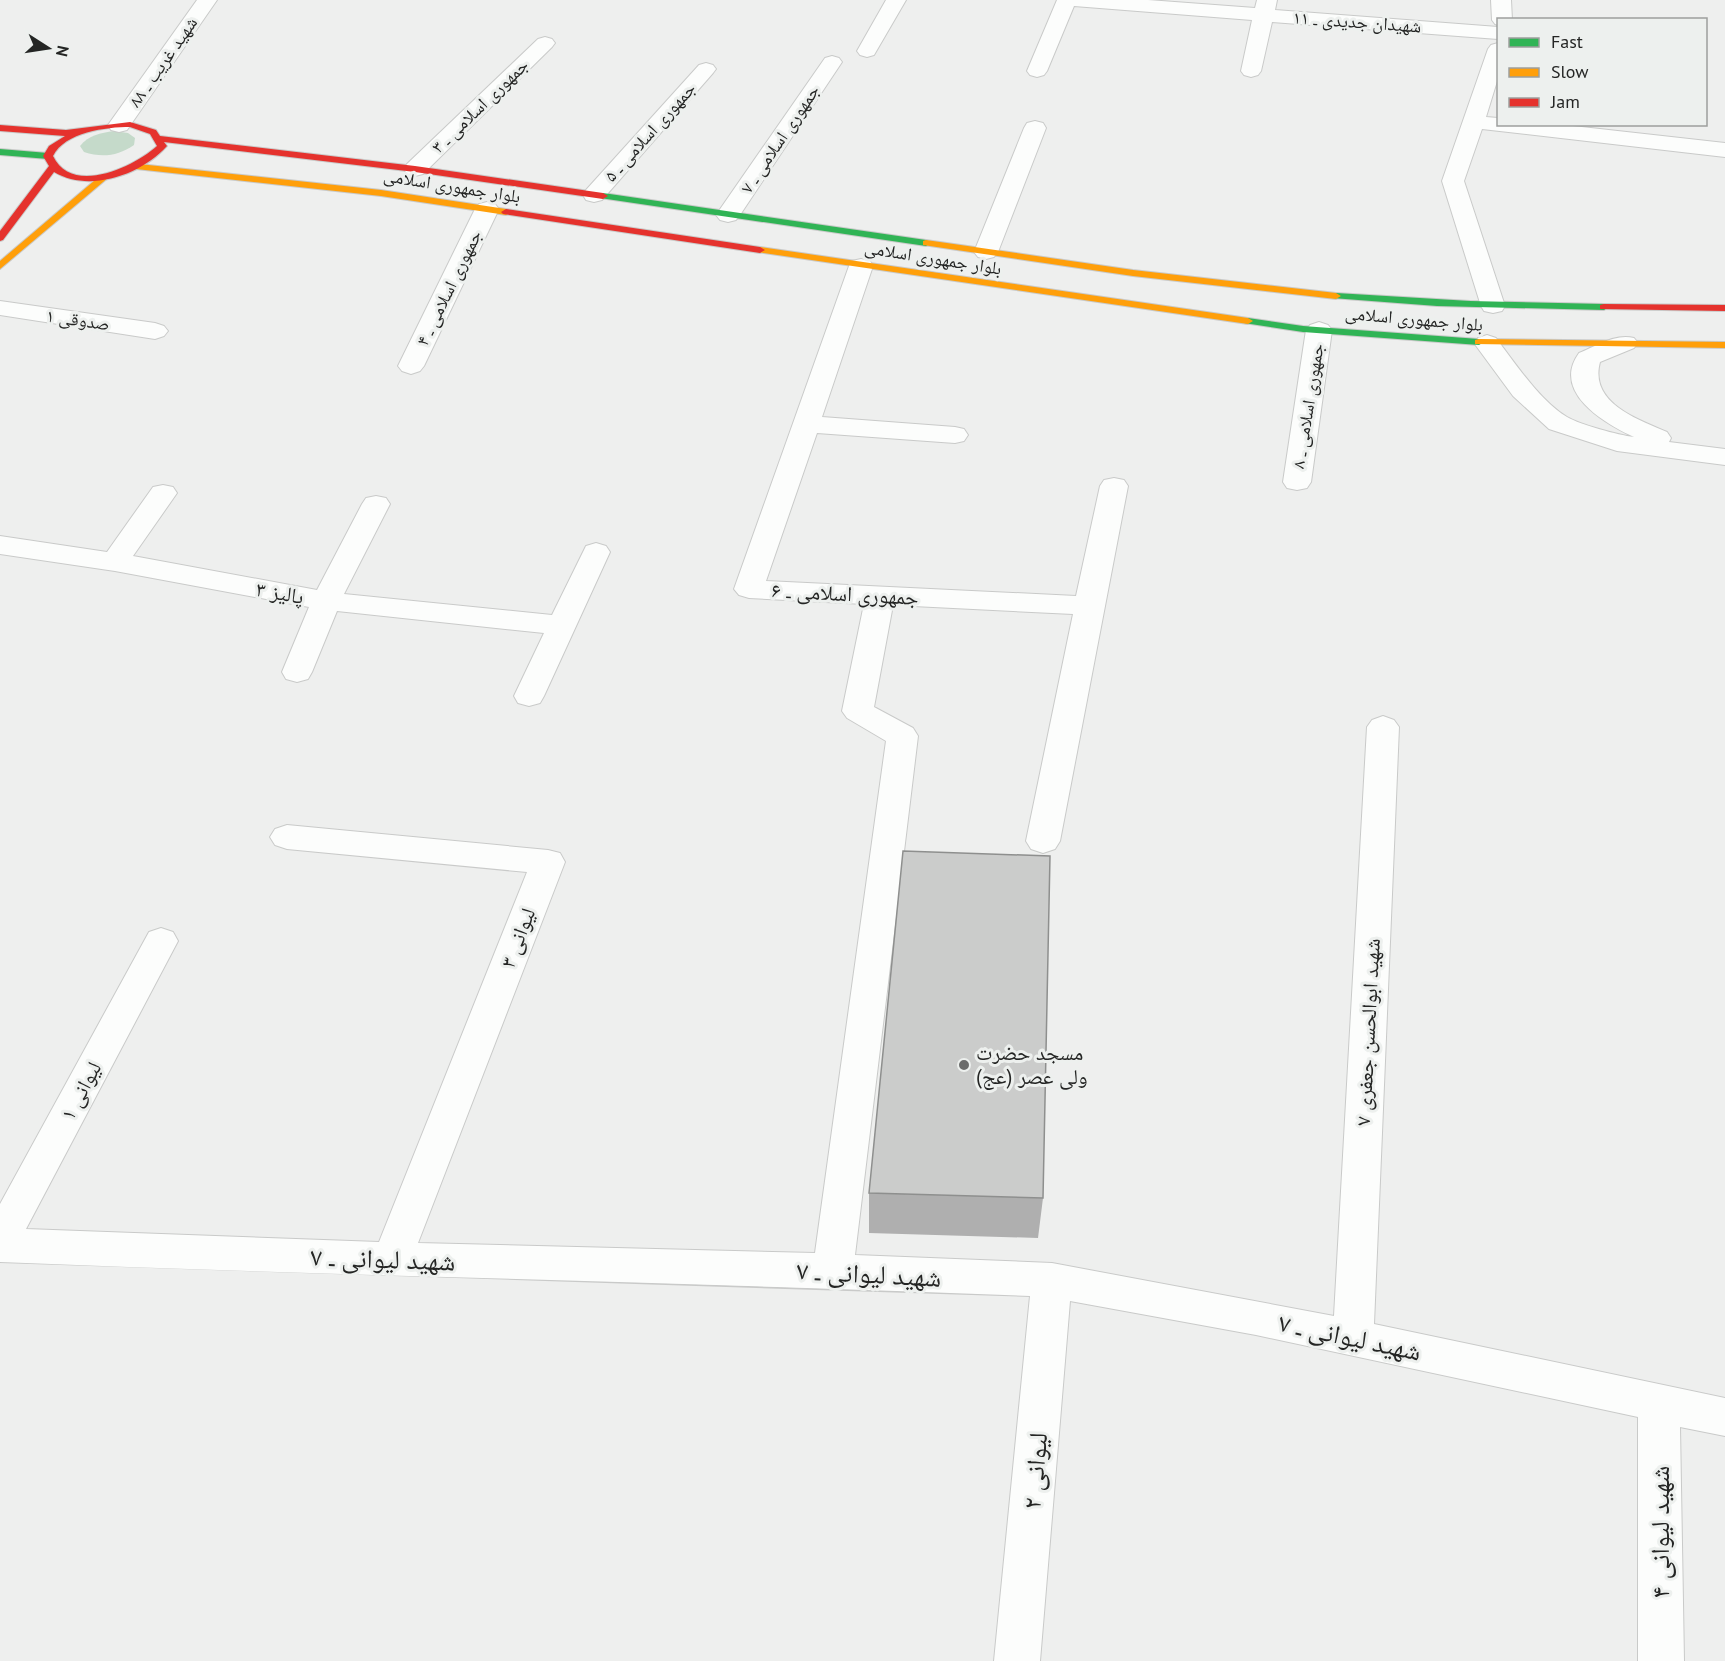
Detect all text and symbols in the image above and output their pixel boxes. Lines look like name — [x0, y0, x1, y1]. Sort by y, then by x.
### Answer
street label: شهیدان جدیدی ـ ۱۱ — [1292, 6, 1422, 37]
street label: شهید غریب ـ ۸۸ — [123, 12, 202, 111]
north arrow — [18, 18, 78, 78]
legend — [1497, 18, 1707, 126]
text: Fast — [1551, 30, 1583, 53]
text: N — [52, 44, 74, 58]
street label: جمهوری اسلامی ـ ۳ — [426, 54, 533, 158]
text: Slow — [1551, 60, 1589, 83]
street label: جمهوری اسلامی ـ ۵ — [599, 77, 700, 186]
street label: جمهوری اسلامی ـ ۷ — [735, 80, 824, 197]
text: Jam — [1550, 90, 1580, 113]
street label: بلوار جمهوری اسلامی — [382, 163, 522, 208]
street label: جمهوری اسلامی ـ ۴ — [411, 226, 487, 350]
street label: بلوار جمهوری اسلامی — [863, 235, 1003, 280]
street label: بلوار جمهوری اسلامی — [1344, 301, 1484, 336]
street label: صدوقی ۱ — [45, 304, 111, 335]
street label: جمهوری اسلامی ـ ۸ — [1286, 342, 1329, 470]
street label: پالیز ۳ — [254, 575, 306, 610]
street label: جمهوری اسلامی ـ ۶ — [771, 576, 919, 611]
street label: لیوانی ۳ — [494, 904, 541, 972]
street label: شهید ابوالحسن جعفری ۷ — [1349, 938, 1386, 1126]
place label: مسجد حضرت ولی عصر (عج) — [976, 1039, 1088, 1090]
street label: لیوانی ۱ — [54, 1057, 107, 1125]
marker: مسجد حضرت ولی عصر (عج) — [957, 1058, 971, 1072]
street label: شهید لیوانی ـ ۷ — [310, 1239, 456, 1278]
street label: شهید لیوانی ـ ۷ — [796, 1253, 942, 1294]
street label: شهید لیوانی ـ ۷ — [1276, 1305, 1424, 1368]
street label: لیوانی ۲ — [1015, 1431, 1054, 1511]
street label: شهید لیوانی ۴ — [1643, 1466, 1676, 1598]

